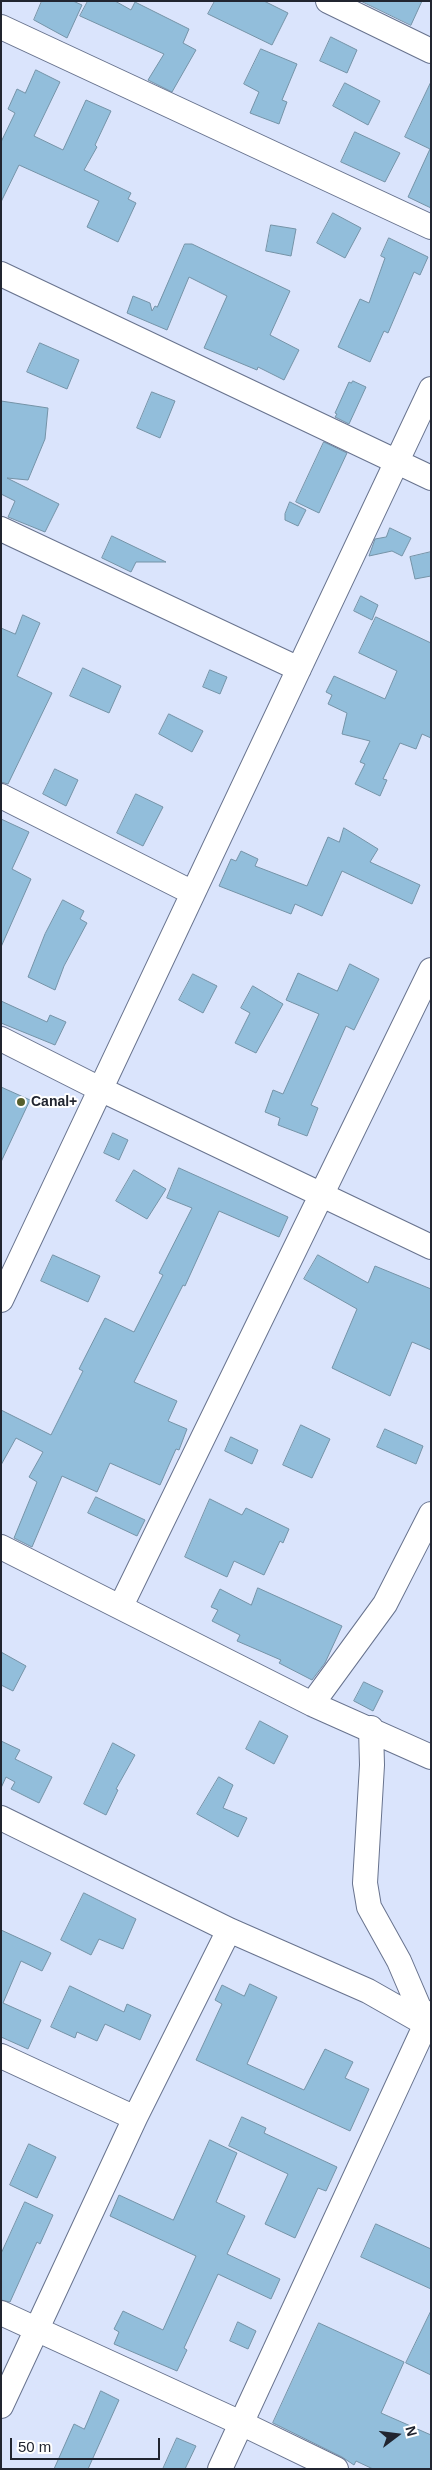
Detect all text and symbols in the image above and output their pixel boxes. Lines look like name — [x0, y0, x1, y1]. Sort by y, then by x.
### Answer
place label: Canal+ — [31, 1094, 77, 1110]
marker: Canal+ — [15, 1096, 27, 1108]
north arrow — [372, 2410, 422, 2460]
text: N — [402, 2424, 421, 2438]
scale bar — [12, 2428, 162, 2460]
text: 50 m — [18, 2438, 51, 2455]

